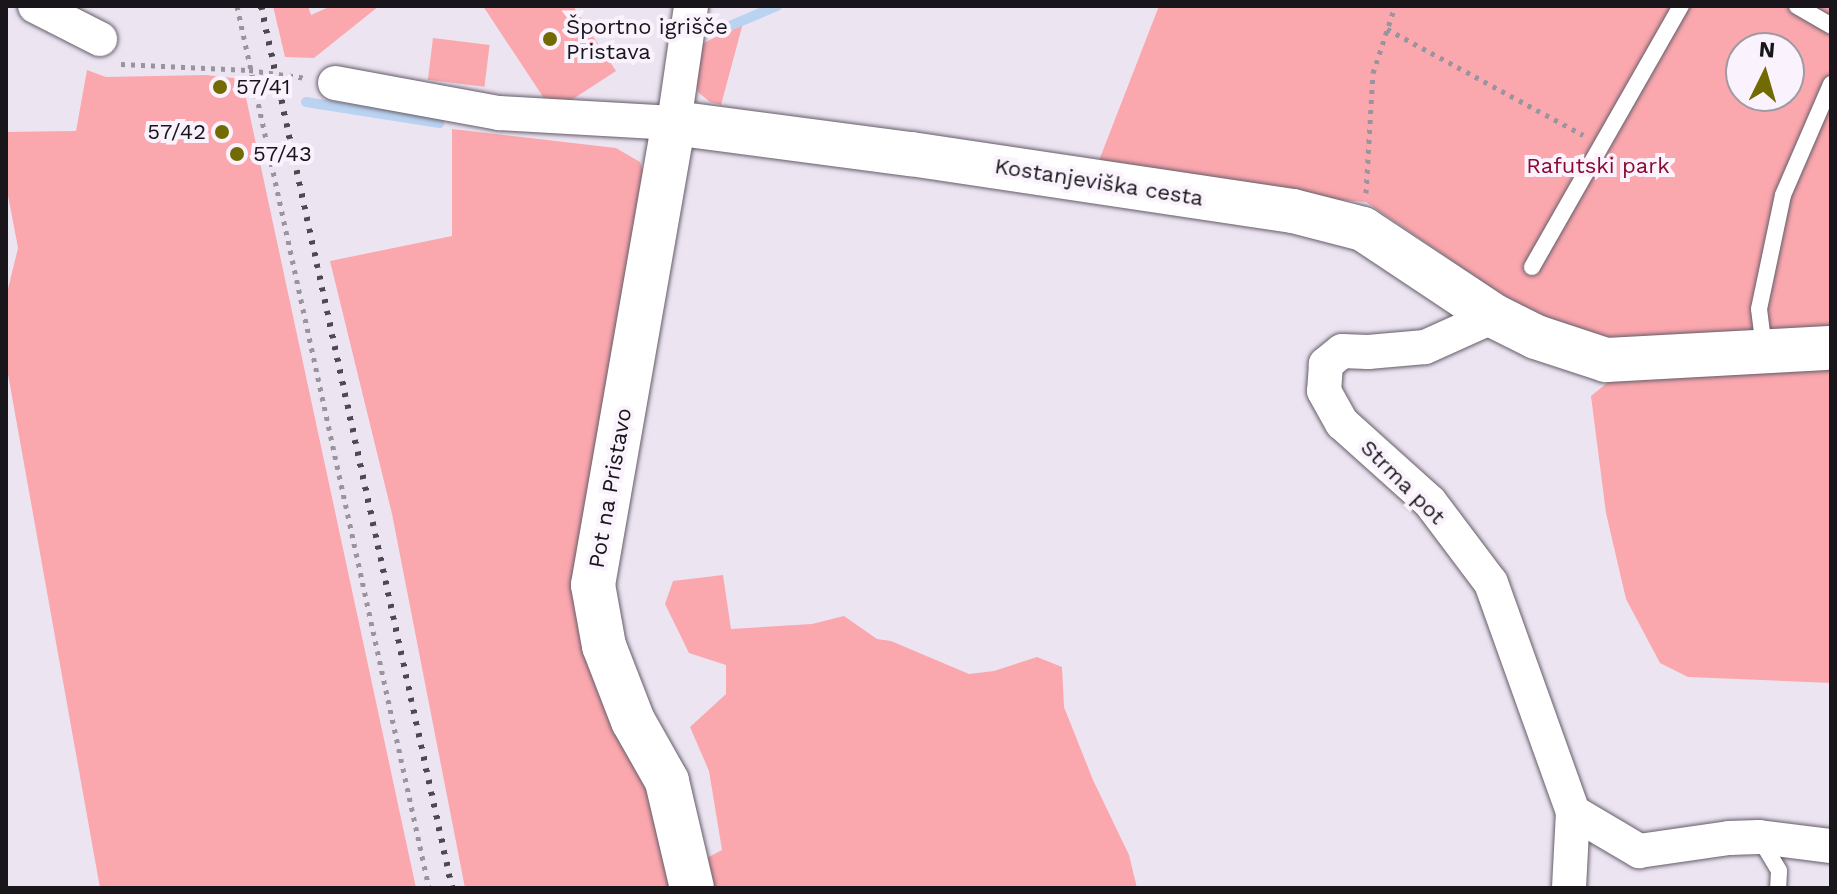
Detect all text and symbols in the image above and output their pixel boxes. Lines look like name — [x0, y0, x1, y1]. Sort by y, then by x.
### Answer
place label: Športno igrišče Pristava — [566, 13, 728, 64]
marker: Športno igrišče Pristava — [541, 30, 559, 48]
north arrow — [1725, 32, 1805, 112]
text: N — [1758, 36, 1776, 63]
place label: 57/41 — [236, 74, 290, 100]
marker: 57/41 — [211, 78, 229, 96]
place label: 57/42 — [147, 119, 206, 145]
marker: 57/42 — [213, 123, 231, 141]
place label: 57/43 — [253, 141, 312, 167]
marker: 57/43 — [228, 145, 246, 163]
street label: Kostanjeviška cesta — [993, 152, 1205, 212]
park label: Rafutski park — [1526, 153, 1670, 179]
street label: Pot na Pristavo — [583, 406, 637, 570]
street label: Strma pot — [1355, 434, 1451, 530]

